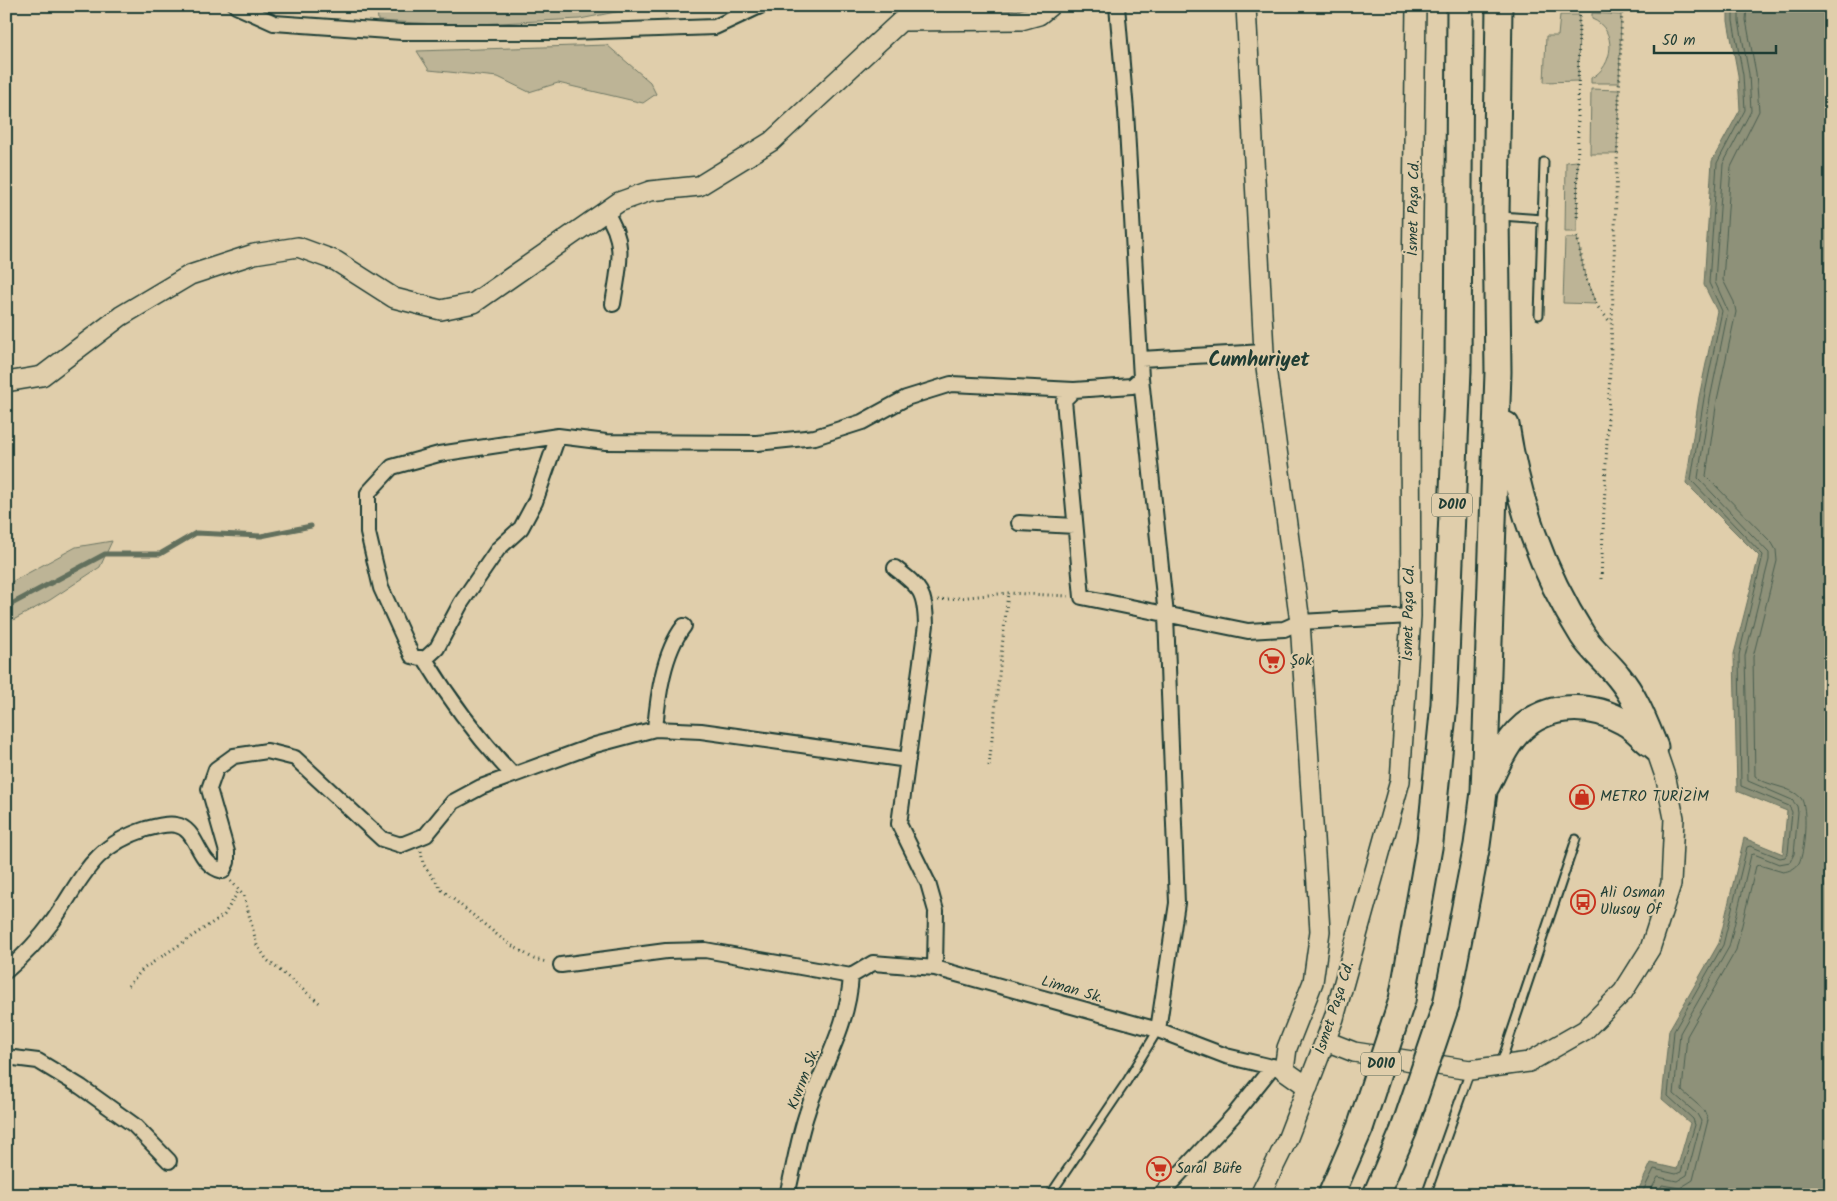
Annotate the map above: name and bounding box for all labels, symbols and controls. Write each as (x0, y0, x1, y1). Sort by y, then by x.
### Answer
scale bar (1654, 22, 1777, 54)
text: 50 m (1662, 29, 1696, 53)
street label: İsmet Paşa Cd. (1401, 160, 1427, 256)
district label: Cumhuriyet (1208, 345, 1310, 377)
road number: D010 (1432, 494, 1472, 516)
street label: İsmet Paşa Cd. (1396, 565, 1422, 661)
supermarket icon: Şok (1259, 648, 1285, 674)
place label: Şok (1290, 649, 1313, 673)
shop icon: METRO TURİZİM (1569, 784, 1595, 810)
place label: METRO TURİZİM (1600, 785, 1709, 809)
place label: Ali Osman Ulusoy Of (1600, 881, 1665, 922)
bus stop icon: Ali Osman Ulusoy Of (1570, 889, 1596, 915)
street label: İsmet Paşa Cd. (1309, 959, 1361, 1057)
street label: Liman Sk. (1038, 970, 1106, 1010)
street label: Kıvrım Sk. (781, 1045, 827, 1113)
road number: D010 (1361, 1052, 1401, 1076)
supermarket icon: Saral Büfe (1146, 1156, 1172, 1182)
place label: Saral Büfe (1176, 1157, 1242, 1181)

